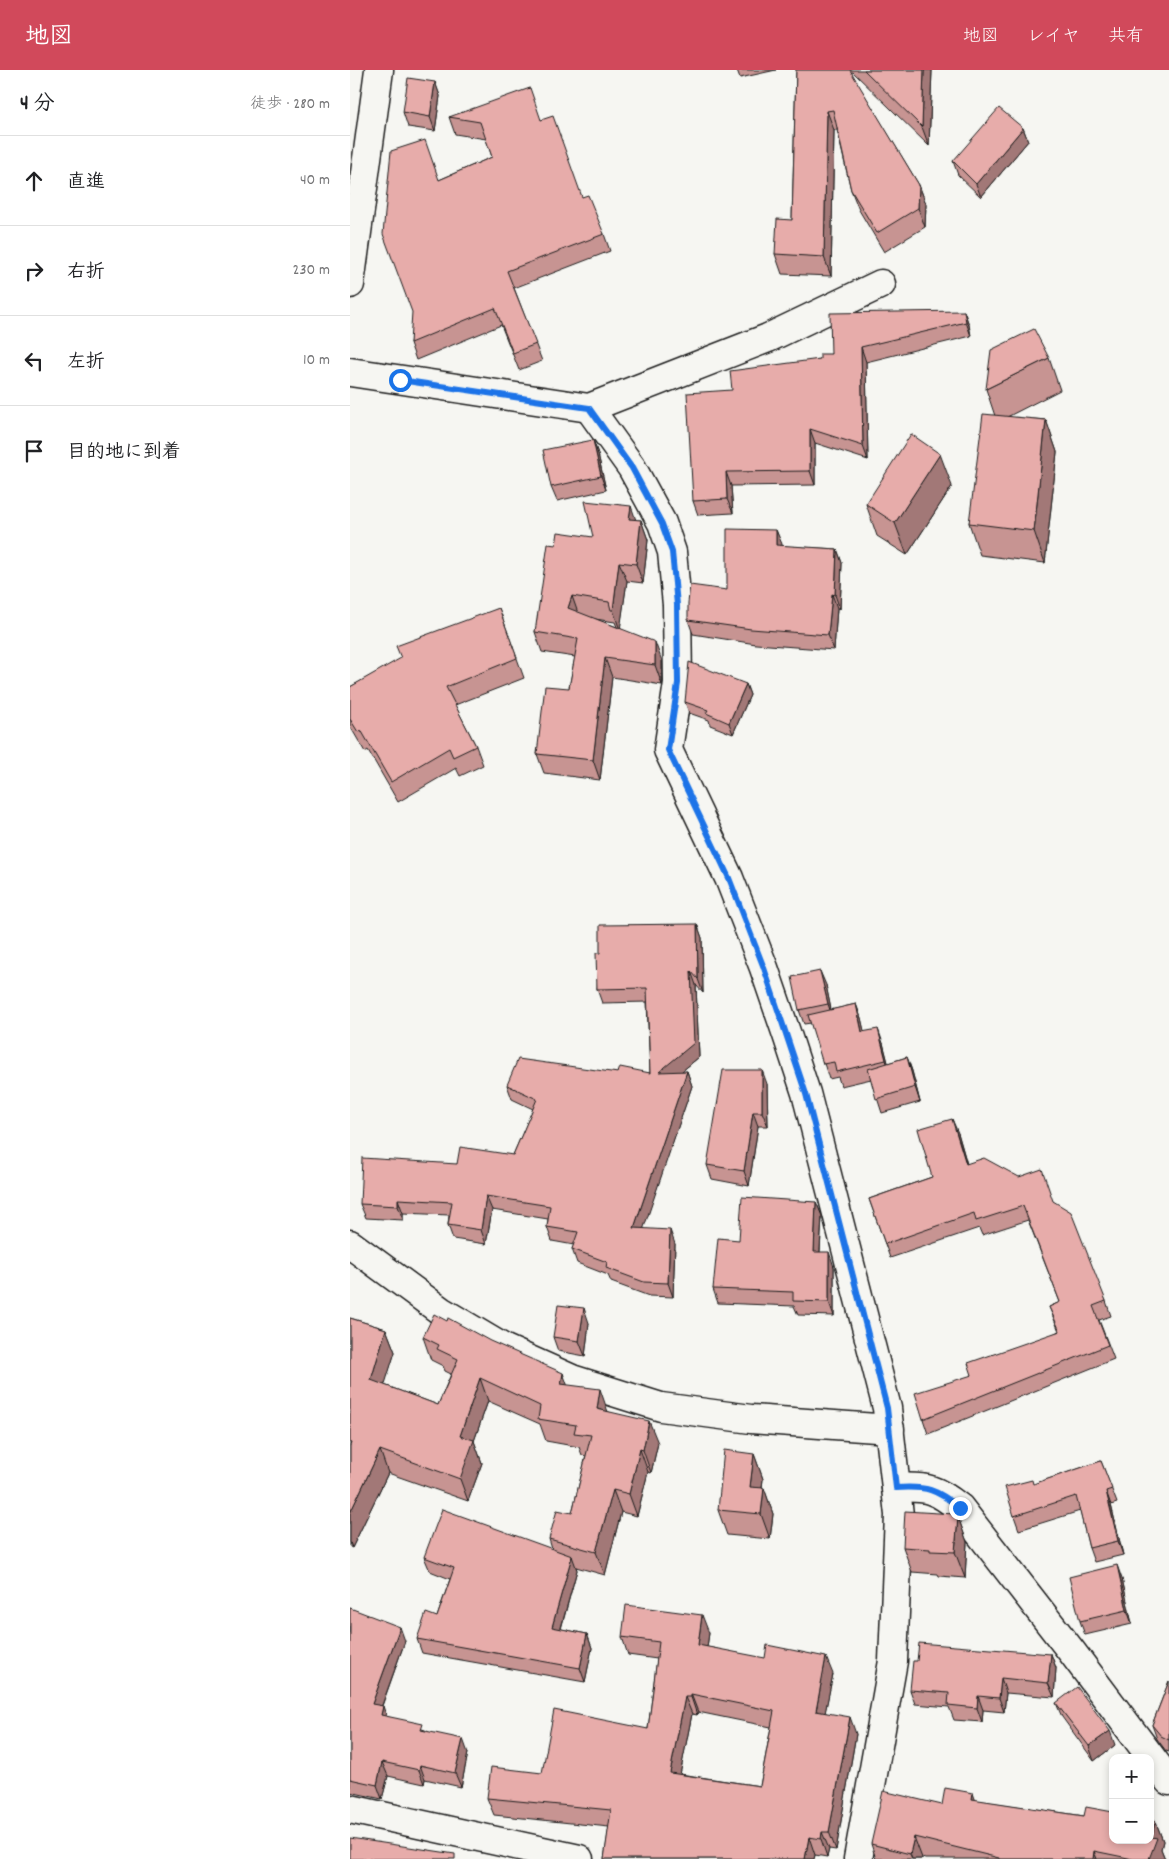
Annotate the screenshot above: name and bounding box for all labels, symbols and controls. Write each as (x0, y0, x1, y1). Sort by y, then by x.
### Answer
text: 地図 (25, 21, 73, 55)
text: 地図 (963, 25, 999, 50)
text: レイヤ (1027, 25, 1080, 50)
text: 共有 (1108, 25, 1144, 50)
text: 4 分 (20, 90, 55, 120)
text: 徒歩 · 280 m (250, 93, 330, 116)
icon: ahead (20, 167, 48, 195)
text: 40 m (300, 169, 330, 192)
text: 直進 (67, 170, 105, 197)
icon: right (20, 257, 48, 285)
text: 230 m (293, 259, 330, 282)
text: 右折 (67, 260, 105, 287)
icon: left (20, 347, 48, 375)
text: 10 m (303, 349, 330, 372)
text: 左折 (67, 350, 105, 377)
route start (389, 369, 412, 392)
icon: arrive (20, 437, 48, 465)
text: 目的地に到着 (67, 440, 181, 467)
route end (949, 1497, 972, 1520)
map controls (1109, 1754, 1154, 1844)
button: + (1109, 1754, 1154, 1799)
button: − (1109, 1799, 1154, 1844)

